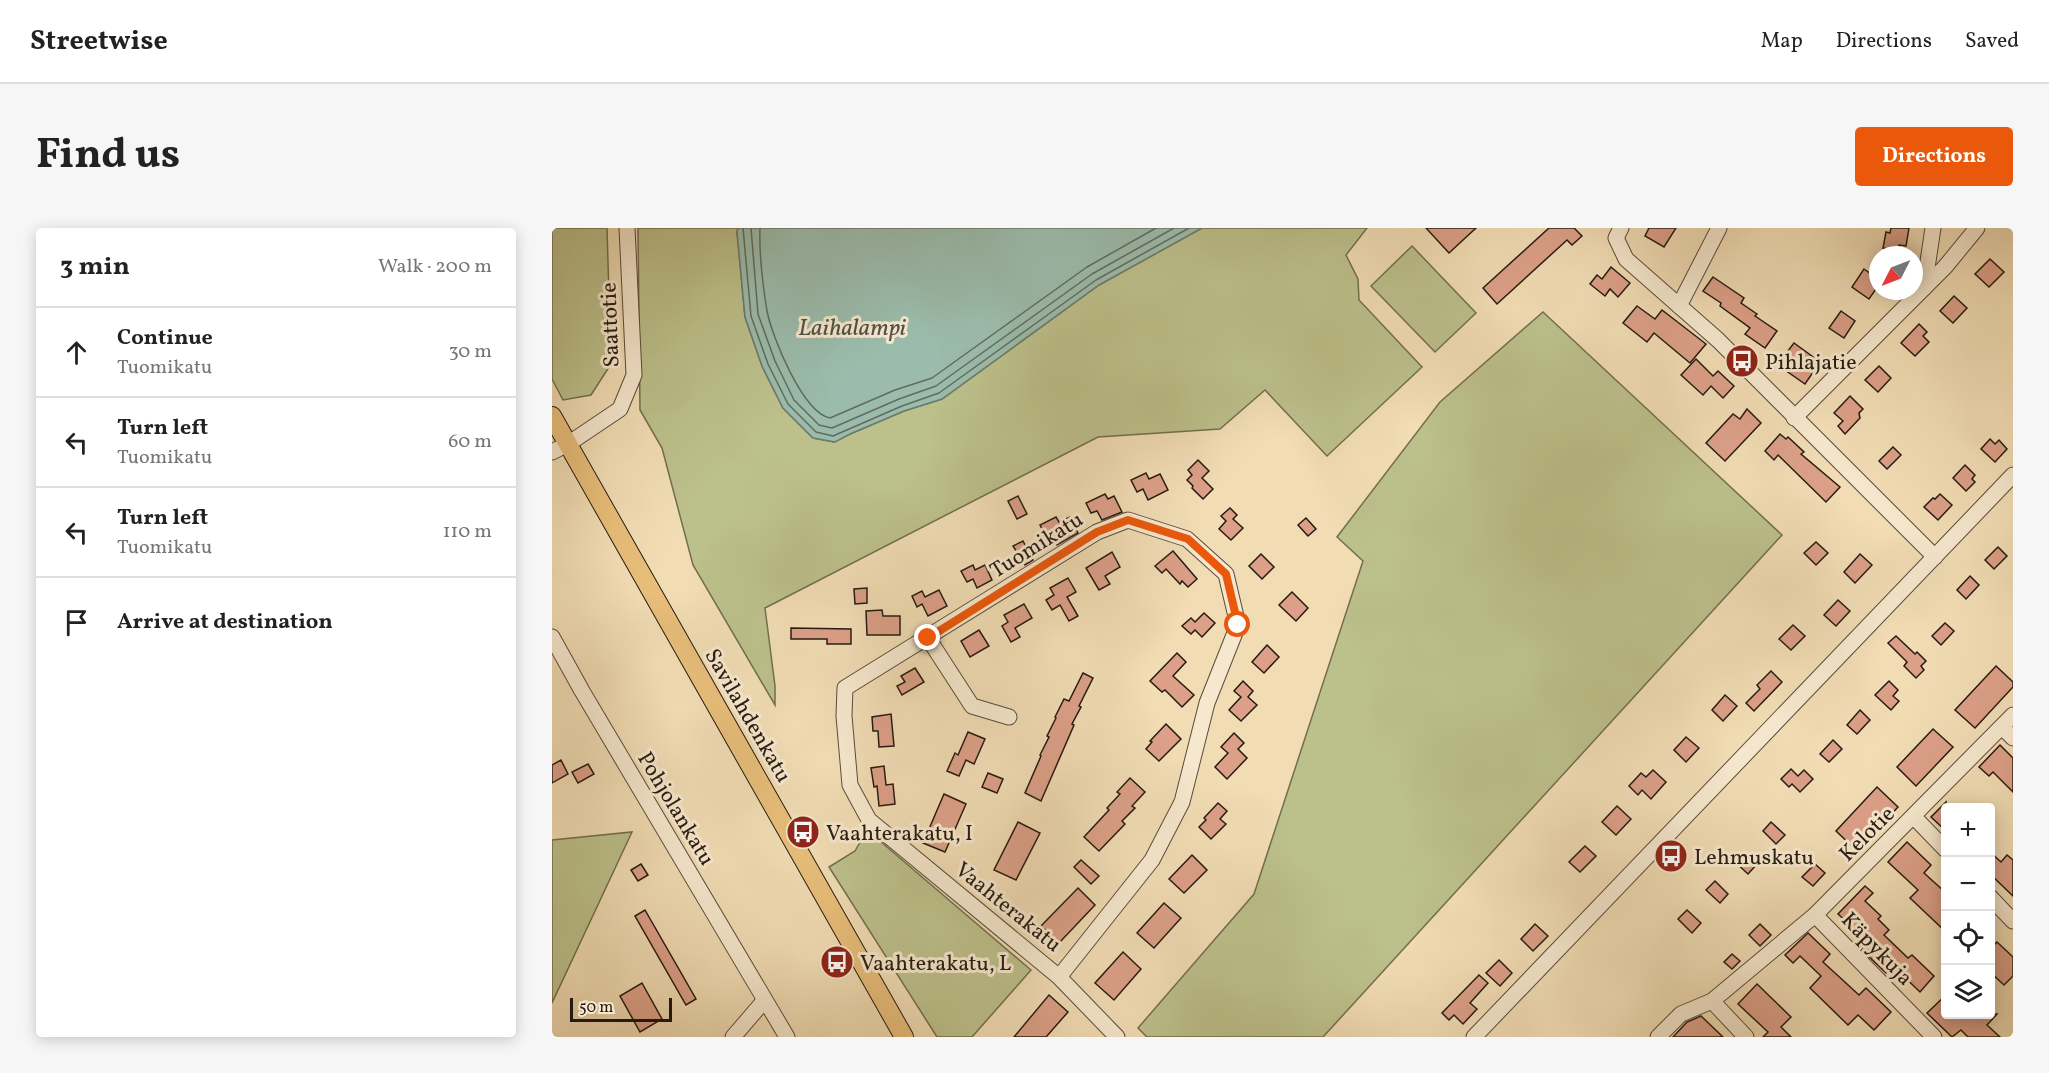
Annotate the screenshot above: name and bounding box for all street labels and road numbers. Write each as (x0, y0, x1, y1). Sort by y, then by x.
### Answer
street label: Saattotie (595, 282, 628, 368)
street label: Tuomikatu (985, 505, 1090, 587)
street label: Savilahdenkatu (696, 644, 798, 789)
street label: Pohjolankatu (629, 746, 721, 872)
street label: Kelotie (1833, 800, 1903, 870)
street label: Vaahterakatu (948, 855, 1067, 961)
street label: Käpykuja (1833, 906, 1919, 994)

